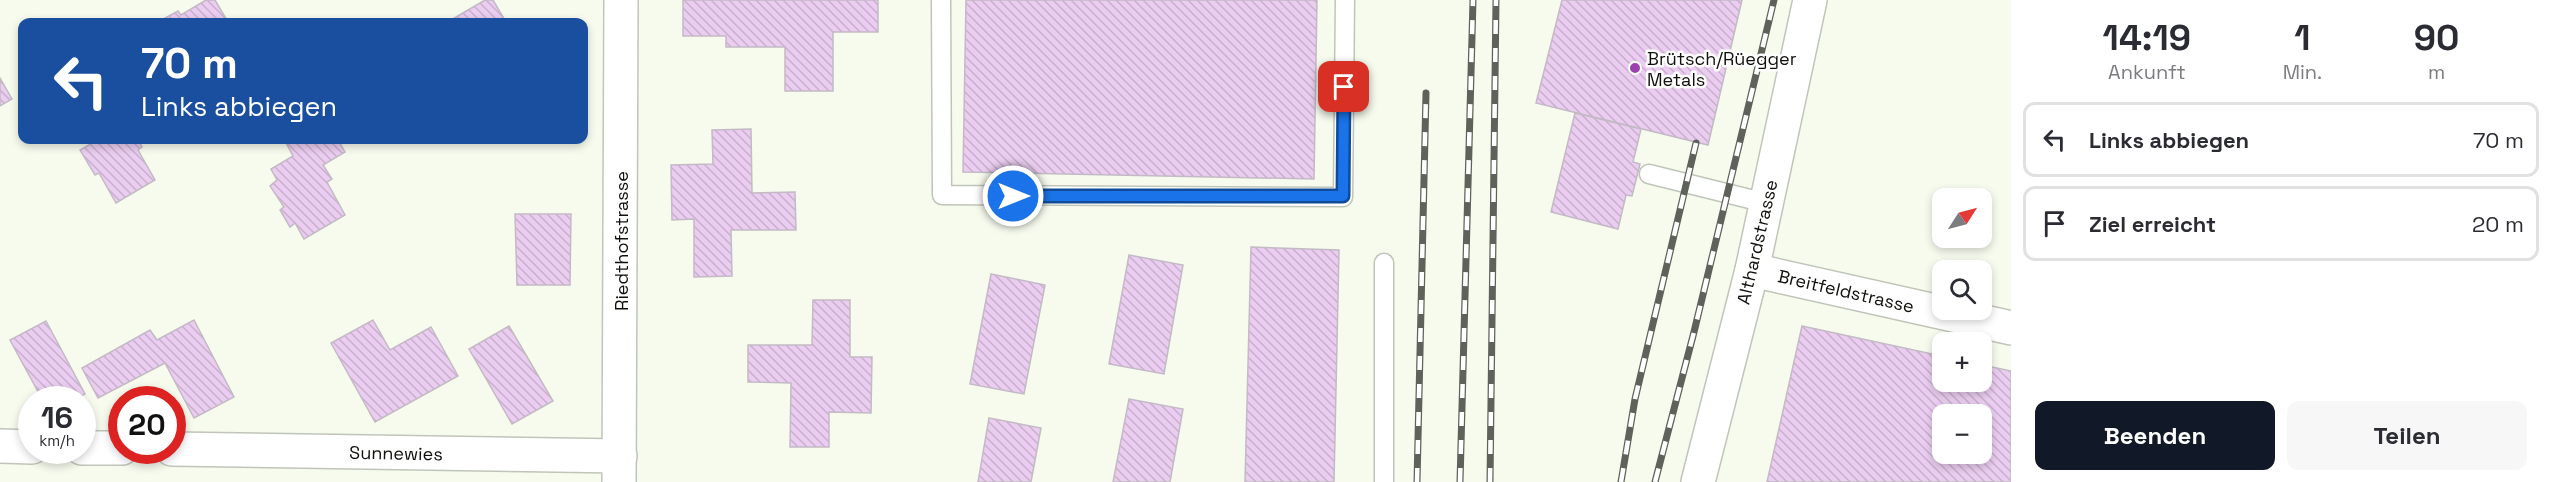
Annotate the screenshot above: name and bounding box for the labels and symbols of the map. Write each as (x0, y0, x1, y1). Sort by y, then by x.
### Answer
place label: Brütsch/Rüegger Metals (1647, 47, 1797, 91)
pin (1318, 61, 1369, 112)
marker: Brütsch/Rüegger Metals (1628, 61, 1642, 75)
position arrow (981, 164, 1045, 228)
street label: Riedthofstrasse (610, 171, 633, 311)
street label: Althardstrasse (1731, 177, 1783, 307)
north arrow (1932, 188, 1992, 248)
street label: Breitfeldstrasse (1776, 264, 1916, 318)
speed limit sign: 20 (108, 386, 186, 464)
street label: Sunnewies (349, 441, 443, 465)

